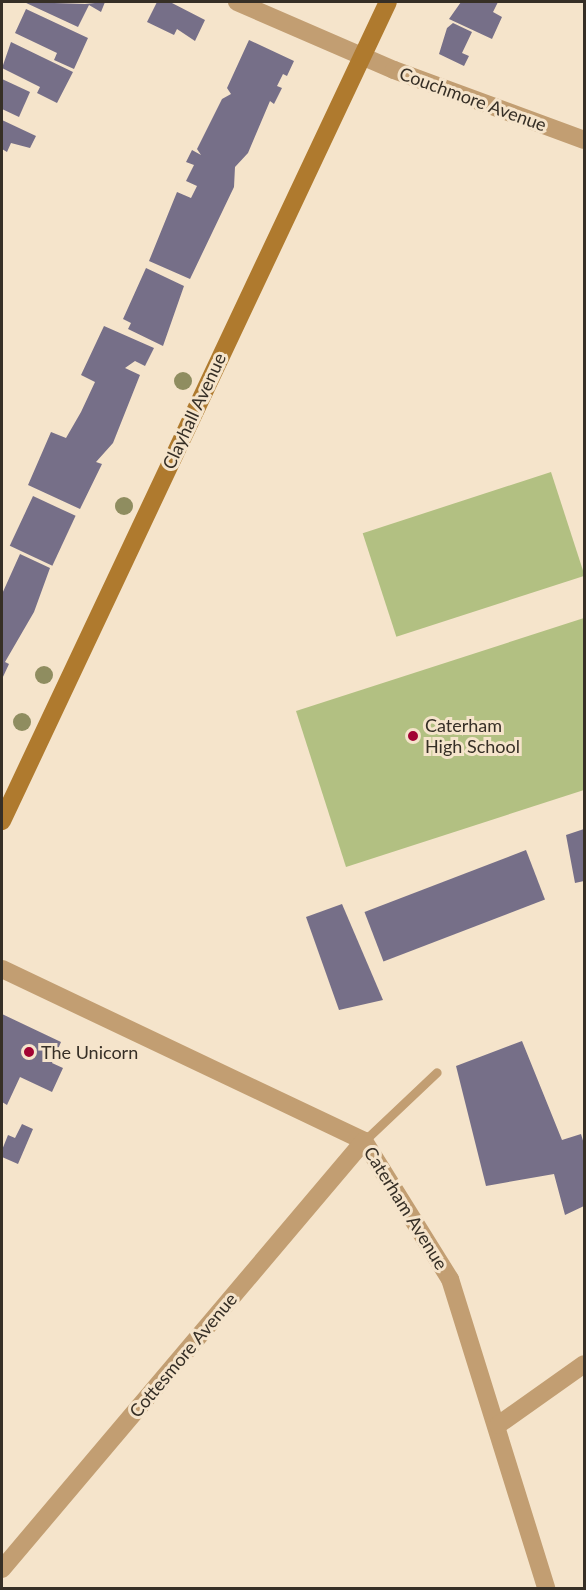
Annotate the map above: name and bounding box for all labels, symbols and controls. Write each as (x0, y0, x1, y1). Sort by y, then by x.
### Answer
street label: Couchmore Avenue (396, 62, 550, 136)
street label: Clayhall Avenue (158, 349, 230, 473)
place label: Caterham High School (425, 715, 520, 758)
marker: Caterham High School (406, 729, 420, 743)
place label: The Unicorn (41, 1041, 138, 1063)
marker: The Unicorn (22, 1045, 36, 1059)
street label: Caterham Avenue (359, 1142, 453, 1274)
street label: Cottesmore Avenue (124, 1288, 242, 1422)

